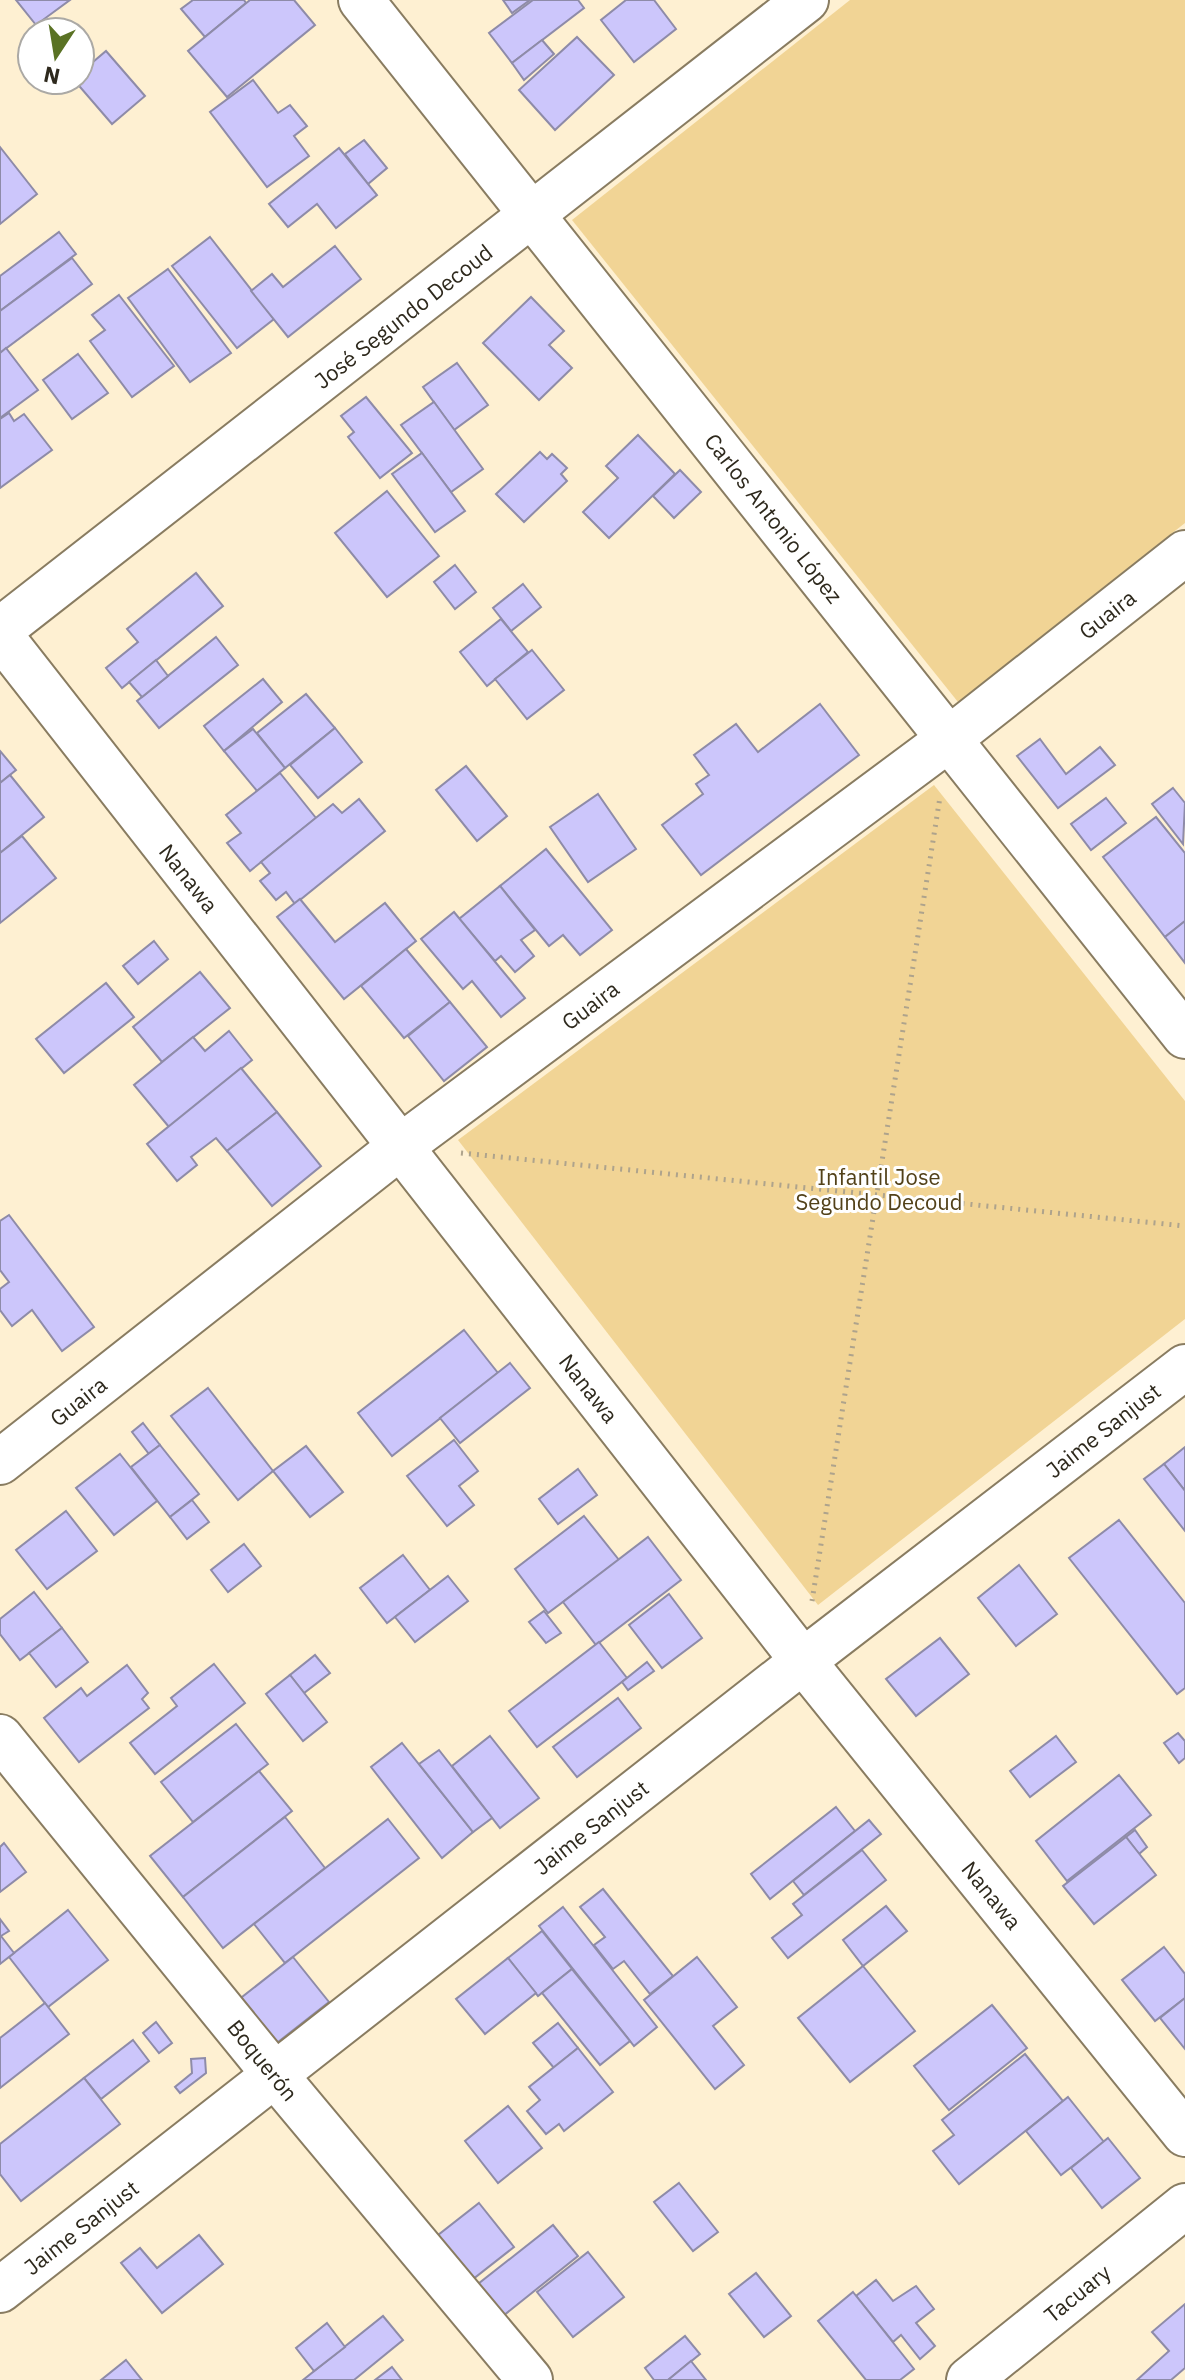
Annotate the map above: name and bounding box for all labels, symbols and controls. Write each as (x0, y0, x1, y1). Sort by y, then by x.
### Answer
north arrow (16, 16, 96, 96)
text: N (41, 60, 63, 92)
street label: José Segundo Decoud (308, 237, 498, 395)
street label: Carlos Antonio López (699, 427, 849, 609)
street label: Guaira (1073, 582, 1142, 645)
street label: Nanawa (153, 838, 225, 919)
street label: Guaira (555, 974, 625, 1036)
park label: Infantil Jose Segundo Decoud (795, 1162, 963, 1216)
street label: Nanawa (553, 1348, 625, 1429)
street label: Guaira (44, 1369, 113, 1432)
street label: Jaime Sanjust (1040, 1376, 1166, 1484)
street label: Jaime Sanjust (528, 1773, 654, 1881)
street label: Nanawa (956, 1855, 1029, 1935)
street label: Boquerón (221, 2013, 305, 2107)
street label: Jaime Sanjust (18, 2173, 144, 2281)
street label: Tacuary (1038, 2257, 1116, 2329)

